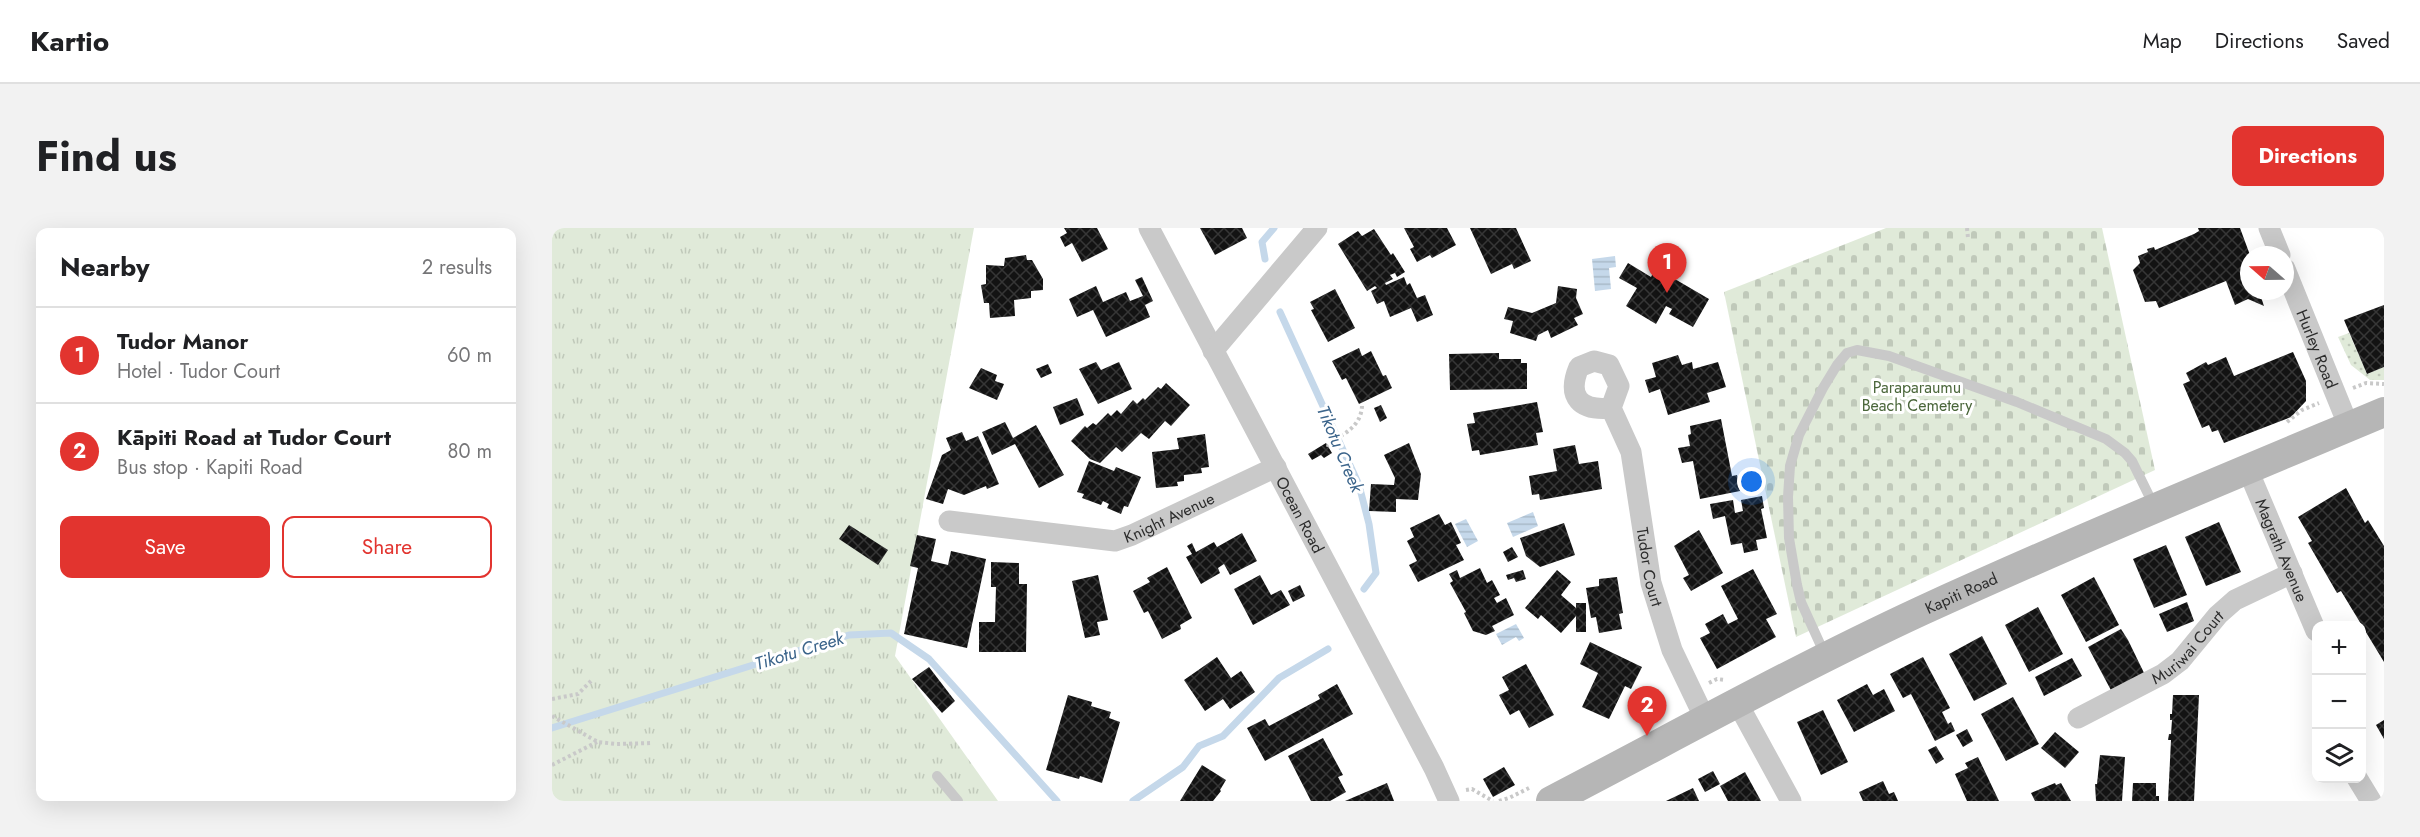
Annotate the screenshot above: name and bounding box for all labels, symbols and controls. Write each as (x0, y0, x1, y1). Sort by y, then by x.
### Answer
text: Kartio (30, 21, 109, 62)
text: Map (2143, 26, 2182, 56)
text: Directions (2215, 26, 2304, 56)
text: Saved (2337, 26, 2390, 56)
text: Find us (36, 126, 177, 187)
button: Directions (2232, 126, 2384, 186)
pin: 1 (1648, 244, 1686, 293)
north arrow (2240, 246, 2294, 300)
text: Nearby (60, 248, 149, 286)
text: 2 results (422, 253, 492, 282)
street label: Hurley Road (2290, 306, 2343, 392)
text: Tudor Manor (117, 325, 249, 357)
text: 1 (74, 341, 85, 370)
text: 60 m (447, 341, 492, 370)
text: Hotel · Tudor Court (117, 357, 280, 386)
park label: Paraparaumu Beach Cemetery (1862, 376, 1973, 417)
water label: Tikotu Creek (1310, 402, 1370, 498)
text: Kāpiti Road at Tudor Court (117, 421, 391, 453)
text: 2 (73, 437, 86, 466)
text: 80 m (447, 437, 492, 466)
text: Bus stop · Kapiti Road (117, 453, 303, 482)
your location (1737, 467, 1766, 496)
street label: Ocean Road (1270, 472, 1330, 557)
street label: Knight Avenue (1121, 487, 1218, 549)
street label: Magrath Avenue (2249, 495, 2313, 605)
button: Save (60, 516, 270, 578)
button: Share (282, 516, 492, 578)
street label: Tudor Court (1631, 526, 1669, 609)
street label: Kapiti Road (1921, 567, 2001, 620)
street label: Muriwai Court (2147, 604, 2229, 690)
map controls (2312, 621, 2366, 783)
button: + (2312, 621, 2366, 675)
water label: Tikotu Creek (751, 625, 848, 677)
button: − (2312, 675, 2366, 729)
pin: 2 (1628, 686, 1666, 736)
button: layers (2312, 729, 2366, 783)

